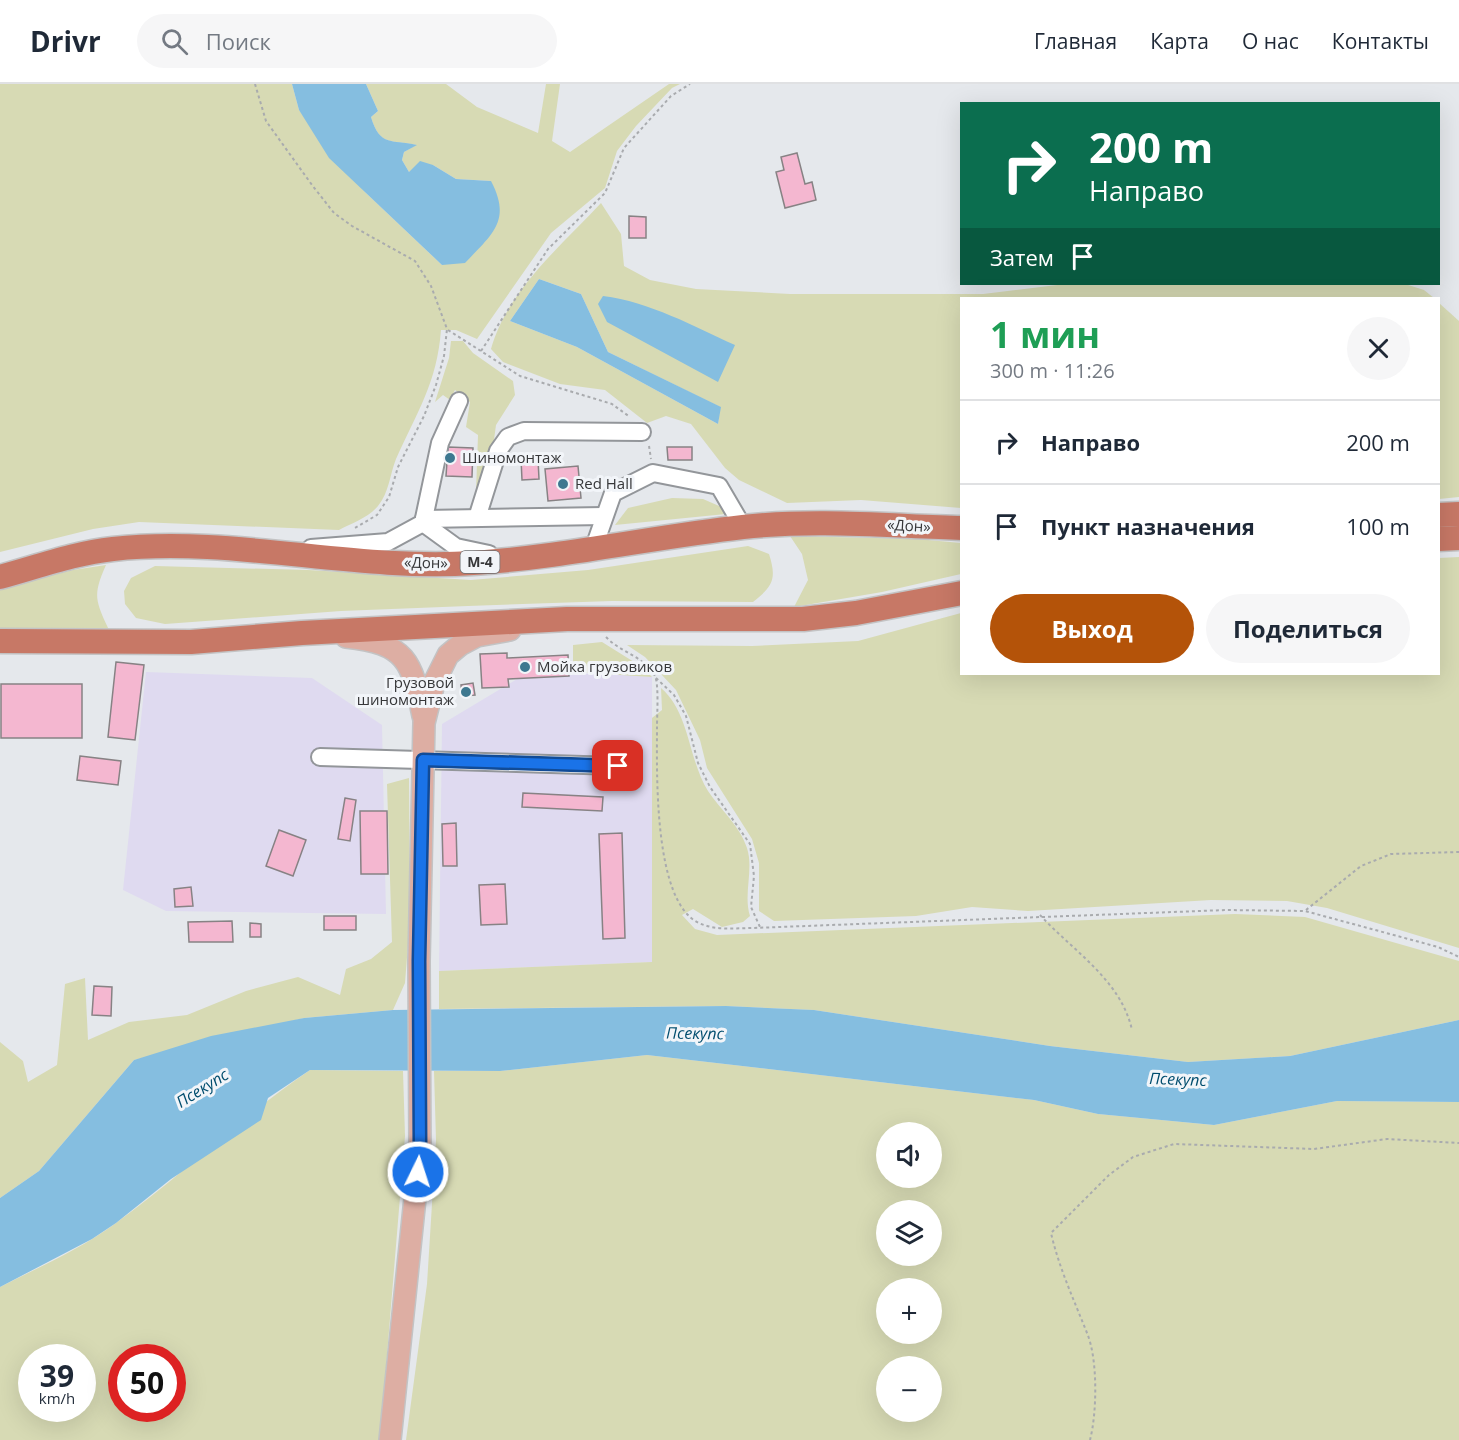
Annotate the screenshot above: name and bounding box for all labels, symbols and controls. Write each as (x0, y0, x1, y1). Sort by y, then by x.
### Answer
search box (137, 14, 557, 68)
text: Drivr (30, 22, 101, 60)
icon: search (158, 25, 191, 58)
text: Поиск (206, 26, 271, 56)
text: Главная (1034, 27, 1117, 55)
text: Карта (1150, 27, 1209, 55)
text: О нас (1242, 27, 1299, 55)
text: Контакты (1332, 27, 1429, 55)
text: 200 m (1089, 118, 1213, 175)
icon: right (990, 126, 1068, 204)
text: Направо (1089, 172, 1204, 209)
icon: arrive (1066, 240, 1099, 273)
text: Затем (990, 242, 1054, 272)
text: 1 мин (990, 310, 1100, 359)
button: close (1347, 317, 1410, 380)
text: 300 m · 11:26 (990, 357, 1115, 384)
icon: right (990, 426, 1023, 459)
text: Направо (1041, 427, 1140, 457)
text: 200 m (1346, 427, 1410, 457)
place label: Шиномонтаж (462, 447, 561, 467)
marker: Шиномонтаж (443, 451, 457, 465)
place label: Red Hall (575, 473, 633, 493)
marker: Red Hall (556, 477, 570, 491)
icon: arrive (990, 510, 1023, 543)
text: Пункт назначения (1041, 511, 1255, 541)
text: 100 m (1346, 511, 1410, 541)
street label: «Дон» (887, 514, 931, 536)
road number: М-4 (460, 551, 500, 573)
street label: «Дон» (404, 552, 448, 572)
button: Выход (990, 594, 1194, 663)
button: Поделиться (1206, 594, 1410, 663)
place label: Мойка грузовиков (537, 656, 672, 676)
marker: Мойка грузовиков (518, 660, 532, 674)
place label: Грузовой шиномонтаж (357, 672, 454, 709)
marker: Грузовой шиномонтаж (459, 685, 473, 699)
pin (592, 740, 643, 791)
icon: arrive (601, 749, 634, 782)
water label: Псекупс (666, 1021, 725, 1045)
water label: Псекупс (172, 1063, 233, 1113)
water label: Псекупс (1149, 1067, 1208, 1091)
map controls (876, 1122, 942, 1422)
button: sound (876, 1122, 942, 1188)
position arrow (386, 1140, 450, 1204)
button: layers (876, 1200, 942, 1266)
button: + (876, 1278, 942, 1344)
speed limit sign: 50 (108, 1344, 186, 1422)
text: 39 (40, 1355, 74, 1396)
button: − (876, 1356, 942, 1422)
text: km/h (39, 1388, 75, 1408)

